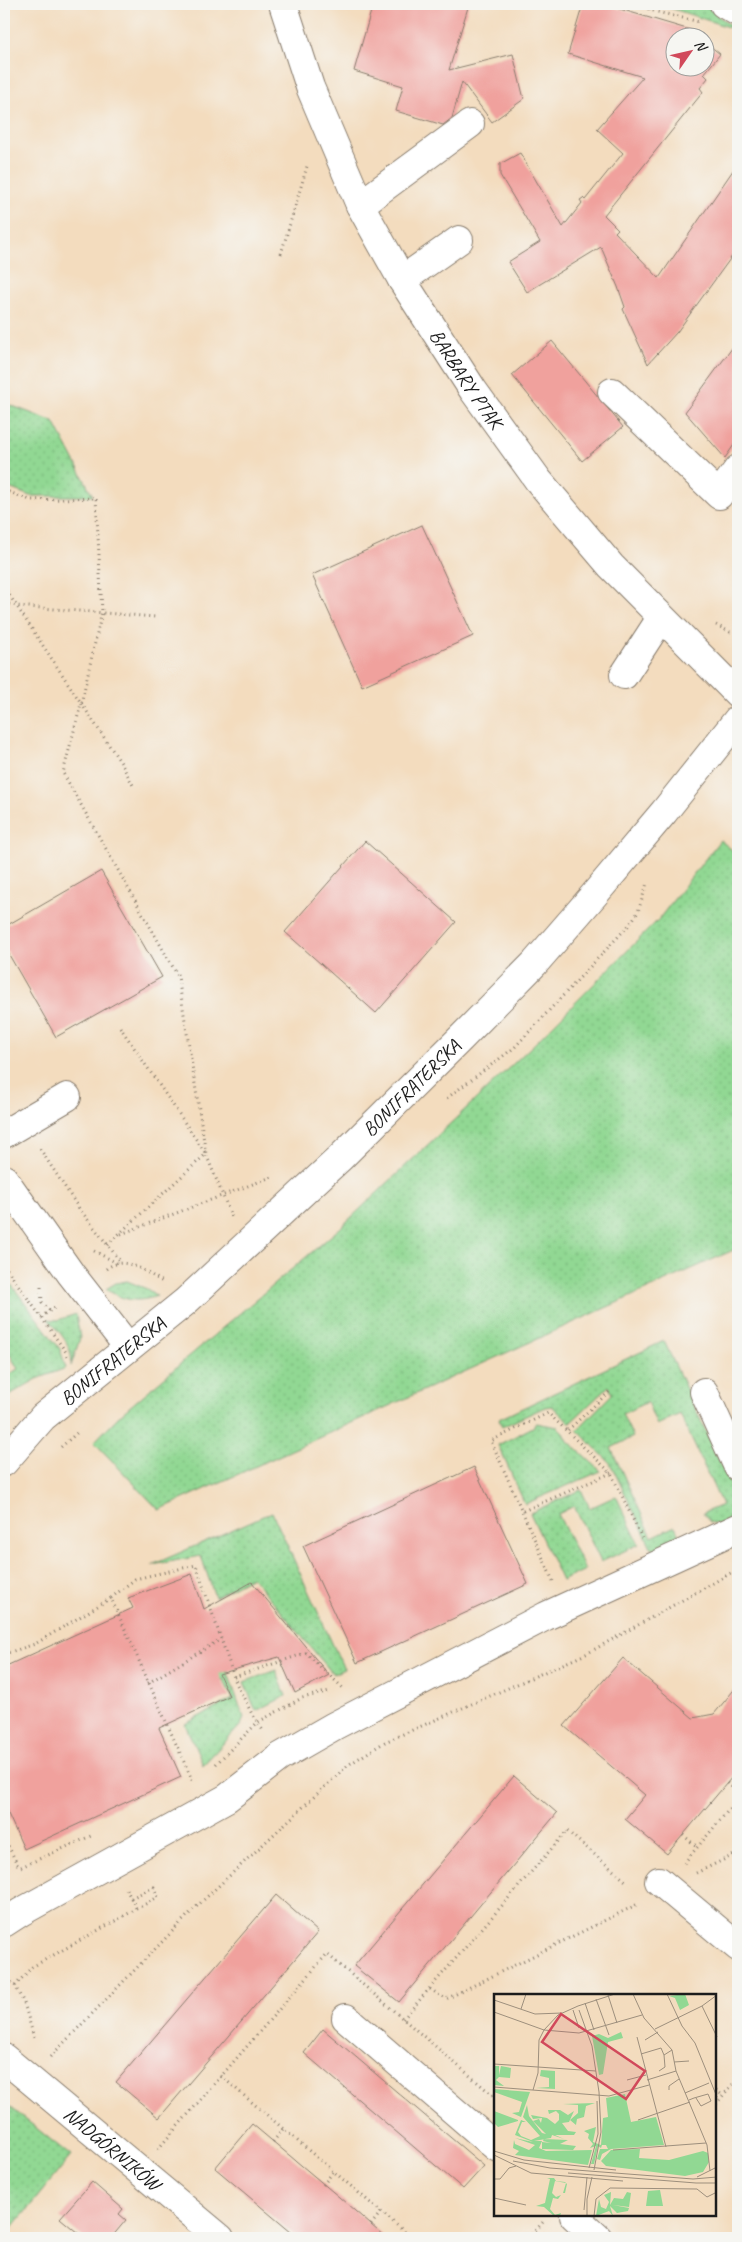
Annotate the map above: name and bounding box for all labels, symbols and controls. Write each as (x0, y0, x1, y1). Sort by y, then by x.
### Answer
north arrow (664, 28, 714, 78)
text: N (691, 37, 711, 55)
street label: BARBARY PTAK (424, 324, 510, 435)
street label: BONIFRATERSKA (357, 1033, 466, 1141)
street label: BONIFRATERSKA (55, 1310, 171, 1411)
inset map (494, 1994, 717, 2217)
street label: NADGÓRNIKÓW (59, 2101, 168, 2198)

